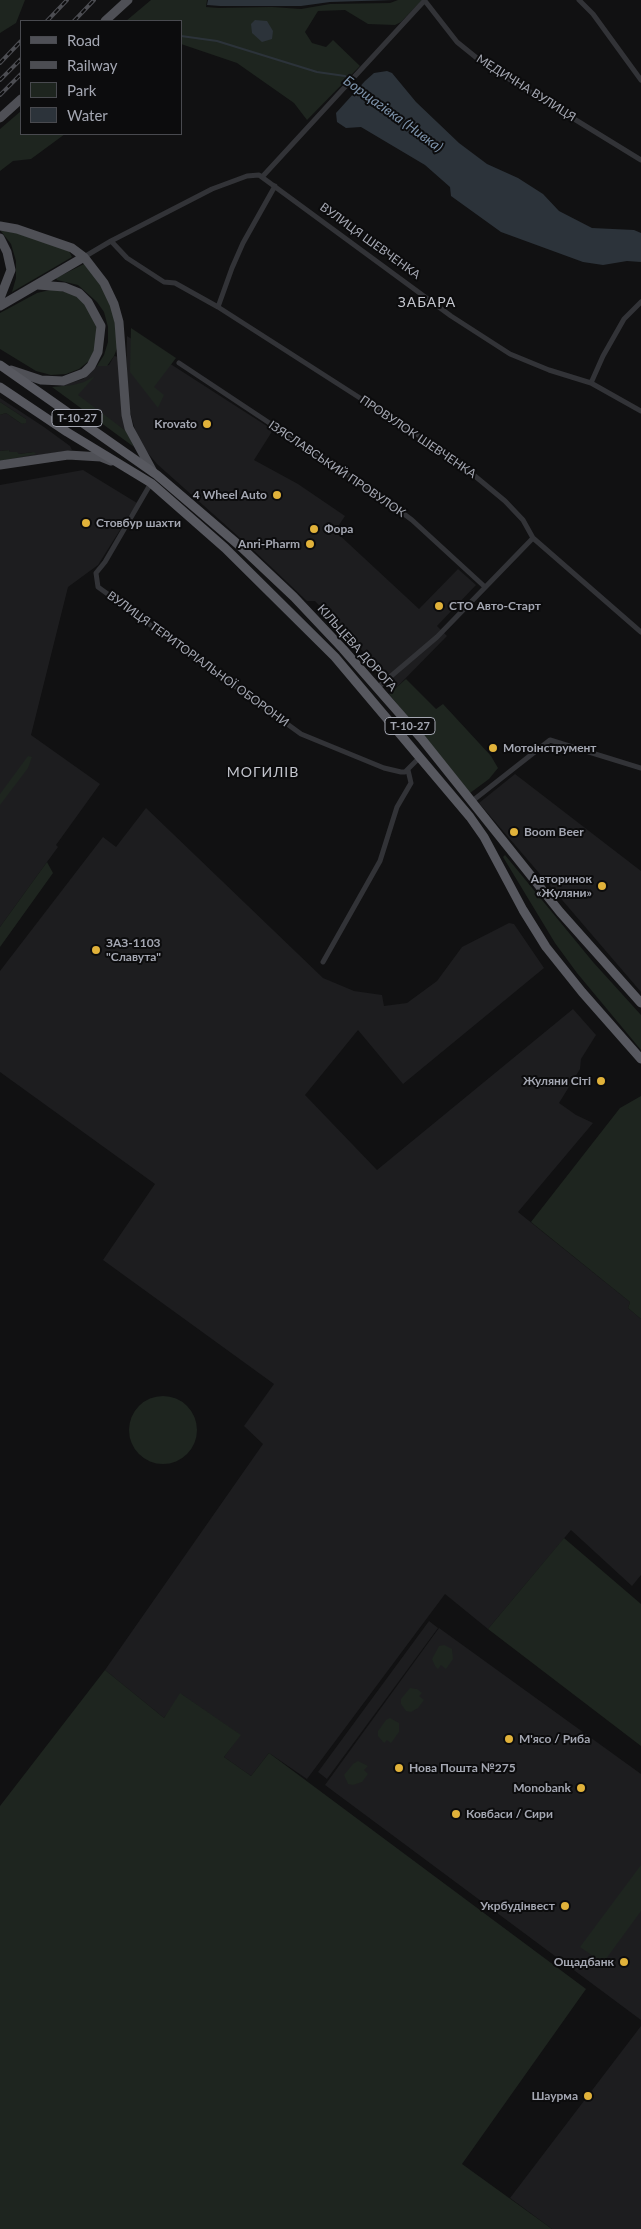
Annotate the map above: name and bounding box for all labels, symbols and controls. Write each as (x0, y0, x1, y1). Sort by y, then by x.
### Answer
legend (20, 20, 182, 135)
text: Road (67, 31, 100, 49)
street label: МЕДИЧНА ВУЛИЦЯ (474, 52, 578, 124)
text: Railway (67, 56, 118, 74)
water label: Борщагівка (Нивка) (340, 72, 446, 156)
text: Park (67, 81, 96, 99)
text: Water (67, 106, 108, 124)
street label: ВУЛИЦЯ ШЕВЧЕНКА (317, 200, 423, 282)
district label: ЗАБАРА (397, 294, 457, 310)
street label: ПРОВУЛОК ШЕВЧЕНКА (357, 393, 479, 481)
road number: Т-10-27 (52, 409, 102, 426)
place label: Krovato (154, 417, 197, 431)
marker: Krovato (201, 418, 213, 430)
street label: ІЗЯСЛАВСЬКИЙ ПРОВУЛОК (266, 418, 408, 520)
place label: 4 Wheel Auto (193, 488, 267, 502)
marker: 4 Wheel Auto (271, 489, 283, 501)
place label: Стовбур шахти (96, 516, 181, 530)
marker: Стовбур шахти (80, 517, 92, 529)
place label: Фора (324, 522, 353, 536)
marker: Фора (308, 523, 320, 535)
place label: Anri-Pharm (238, 537, 300, 551)
marker: Anri-Pharm (304, 538, 316, 550)
street label: ВУЛИЦЯ ТЕРИТОРІАЛЬНОЇ ОБОРОНИ (104, 588, 292, 730)
place label: СТО Авто-Старт (449, 599, 541, 613)
marker: СТО Авто-Старт (433, 600, 445, 612)
street label: КІЛЬЦЕВА ДОРОГА (314, 602, 400, 694)
road number: Т-10-27 (385, 718, 435, 734)
place label: Мотоінструмент (503, 741, 597, 755)
marker: Мотоінструмент (487, 742, 499, 754)
district label: МОГИЛІВ (226, 764, 300, 780)
place label: Boom Beer (524, 825, 584, 839)
marker: Boom Beer (508, 826, 520, 838)
place label: Авторинок «Жуляни» (531, 872, 592, 900)
marker: Авторинок «Жуляни» (596, 880, 608, 892)
place label: ЗАЗ-1103 "Славута" (106, 936, 161, 964)
marker: ЗАЗ-1103 "Славута" (90, 944, 102, 956)
place label: Жуляни Сіті (523, 1074, 591, 1088)
marker: Жуляни Сіті (595, 1075, 607, 1087)
place label: М'ясо / Риба (519, 1732, 590, 1746)
marker: М'ясо / Риба (503, 1733, 515, 1745)
place label: Нова Пошта №275 (409, 1761, 516, 1775)
marker: Нова Пошта №275 (393, 1762, 405, 1774)
place label: Monobank (513, 1781, 571, 1795)
marker: Monobank (575, 1782, 587, 1794)
place label: Ковбаси / Сири (466, 1807, 553, 1821)
marker: Ковбаси / Сири (450, 1808, 462, 1820)
place label: Укрбудінвест (480, 1899, 555, 1913)
marker: Укрбудінвест (559, 1900, 571, 1912)
place label: Ощадбанк (554, 1955, 614, 1969)
marker: Ощадбанк (618, 1956, 630, 1968)
place label: Шаурма (531, 2089, 578, 2103)
marker: Шаурма (582, 2090, 594, 2102)

